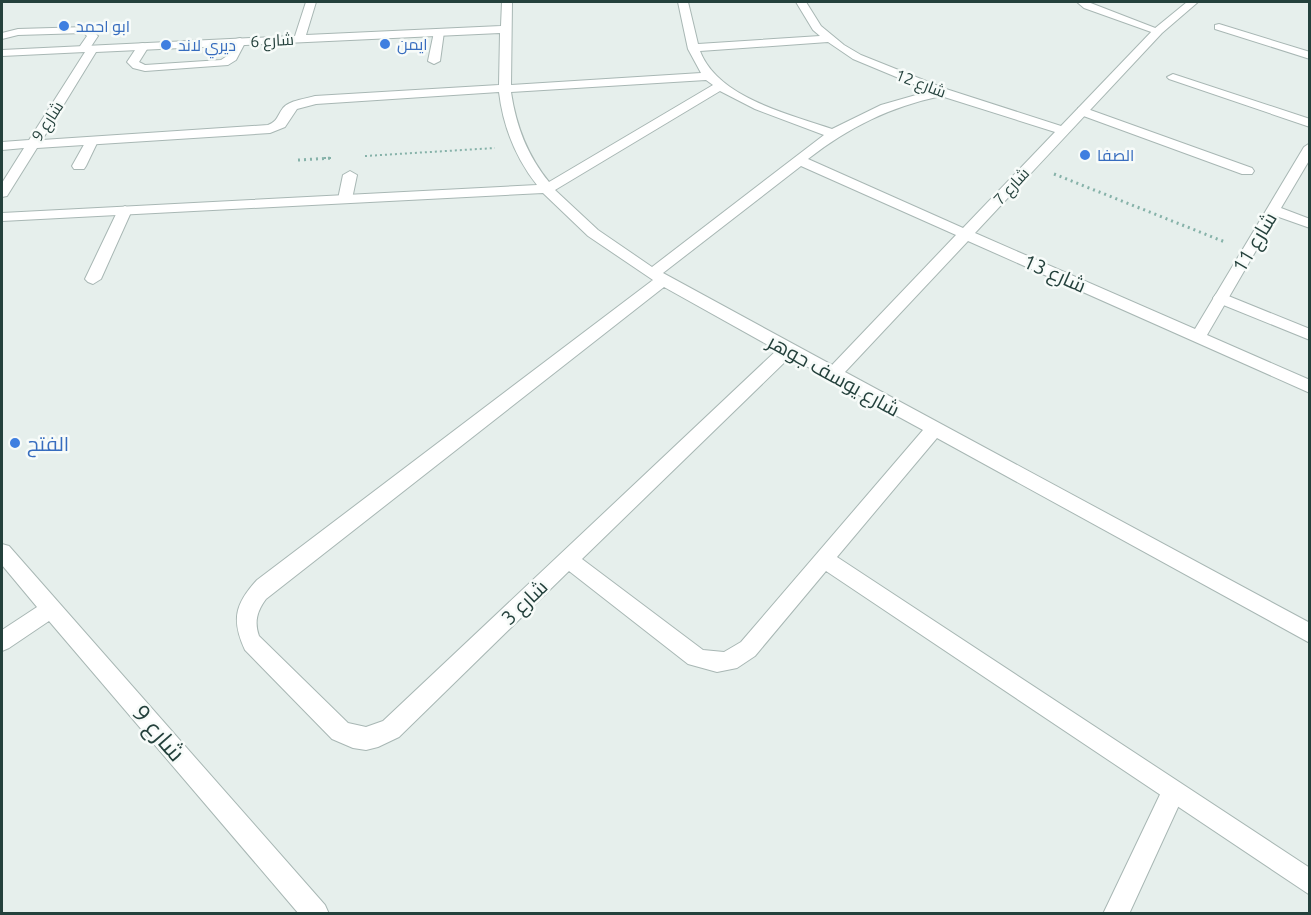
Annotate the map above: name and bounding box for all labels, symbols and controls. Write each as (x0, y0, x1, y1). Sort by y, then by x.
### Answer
place label: ابو احمد (76, 17, 130, 36)
marker: ابو احمد (57, 19, 71, 33)
street label: شارع 6 (250, 30, 294, 53)
place label: ايمن (397, 35, 428, 55)
place label: ديري لاند (178, 36, 236, 59)
marker: ايمن (378, 37, 392, 51)
marker: ديري لاند (159, 38, 173, 52)
street label: شارع 12 (892, 65, 949, 104)
street label: شارع 9 (28, 98, 69, 146)
place label: الصفا (1097, 146, 1134, 164)
marker: الصفا (1078, 148, 1092, 162)
street label: شارع 7 (990, 164, 1035, 210)
street label: شارع 11 (1227, 208, 1283, 278)
street label: شارع 13 (1019, 249, 1090, 300)
street label: شارع يوسف جوهر (762, 329, 904, 423)
place label: الفتح (27, 432, 69, 458)
marker: الفتح (8, 436, 22, 450)
street label: شارع 3 (496, 575, 554, 631)
street label: شارع 9 (125, 699, 191, 769)

